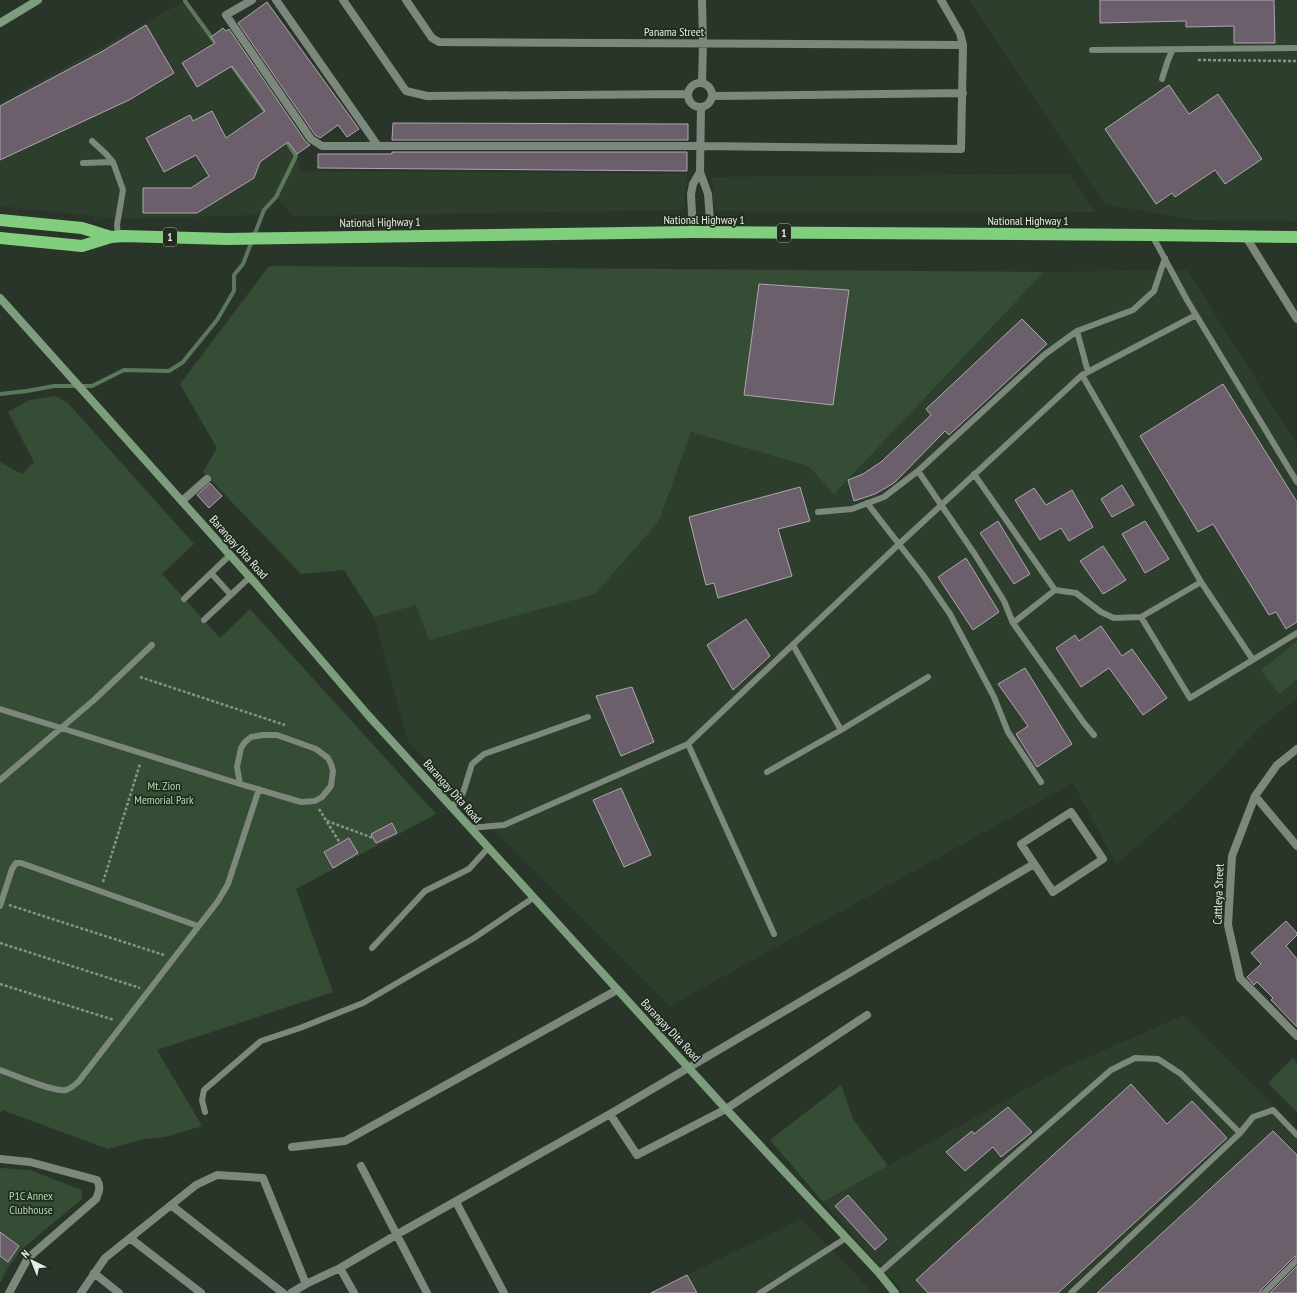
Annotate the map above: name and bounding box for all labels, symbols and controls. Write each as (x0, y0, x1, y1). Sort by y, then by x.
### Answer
street label: Panama Street (644, 24, 705, 39)
street label: National Highway 1 (663, 212, 745, 227)
street label: National Highway 1 (987, 213, 1069, 228)
street label: National Highway 1 (339, 214, 421, 230)
road number: 1 (777, 224, 791, 242)
road number: 1 (163, 228, 177, 246)
street label: Barangay Dita Road (206, 512, 272, 582)
street label: Barangay Dita Road (420, 756, 486, 826)
park label: Mt. Zion Memorial Park (134, 778, 194, 807)
street label: Cattleya Street (1209, 863, 1227, 925)
street label: Barangay Dita Road (638, 995, 704, 1065)
park label: P1C Annex Clubhouse (9, 1188, 53, 1217)
north arrow (12, 1241, 52, 1281)
text: N (18, 1247, 32, 1261)

